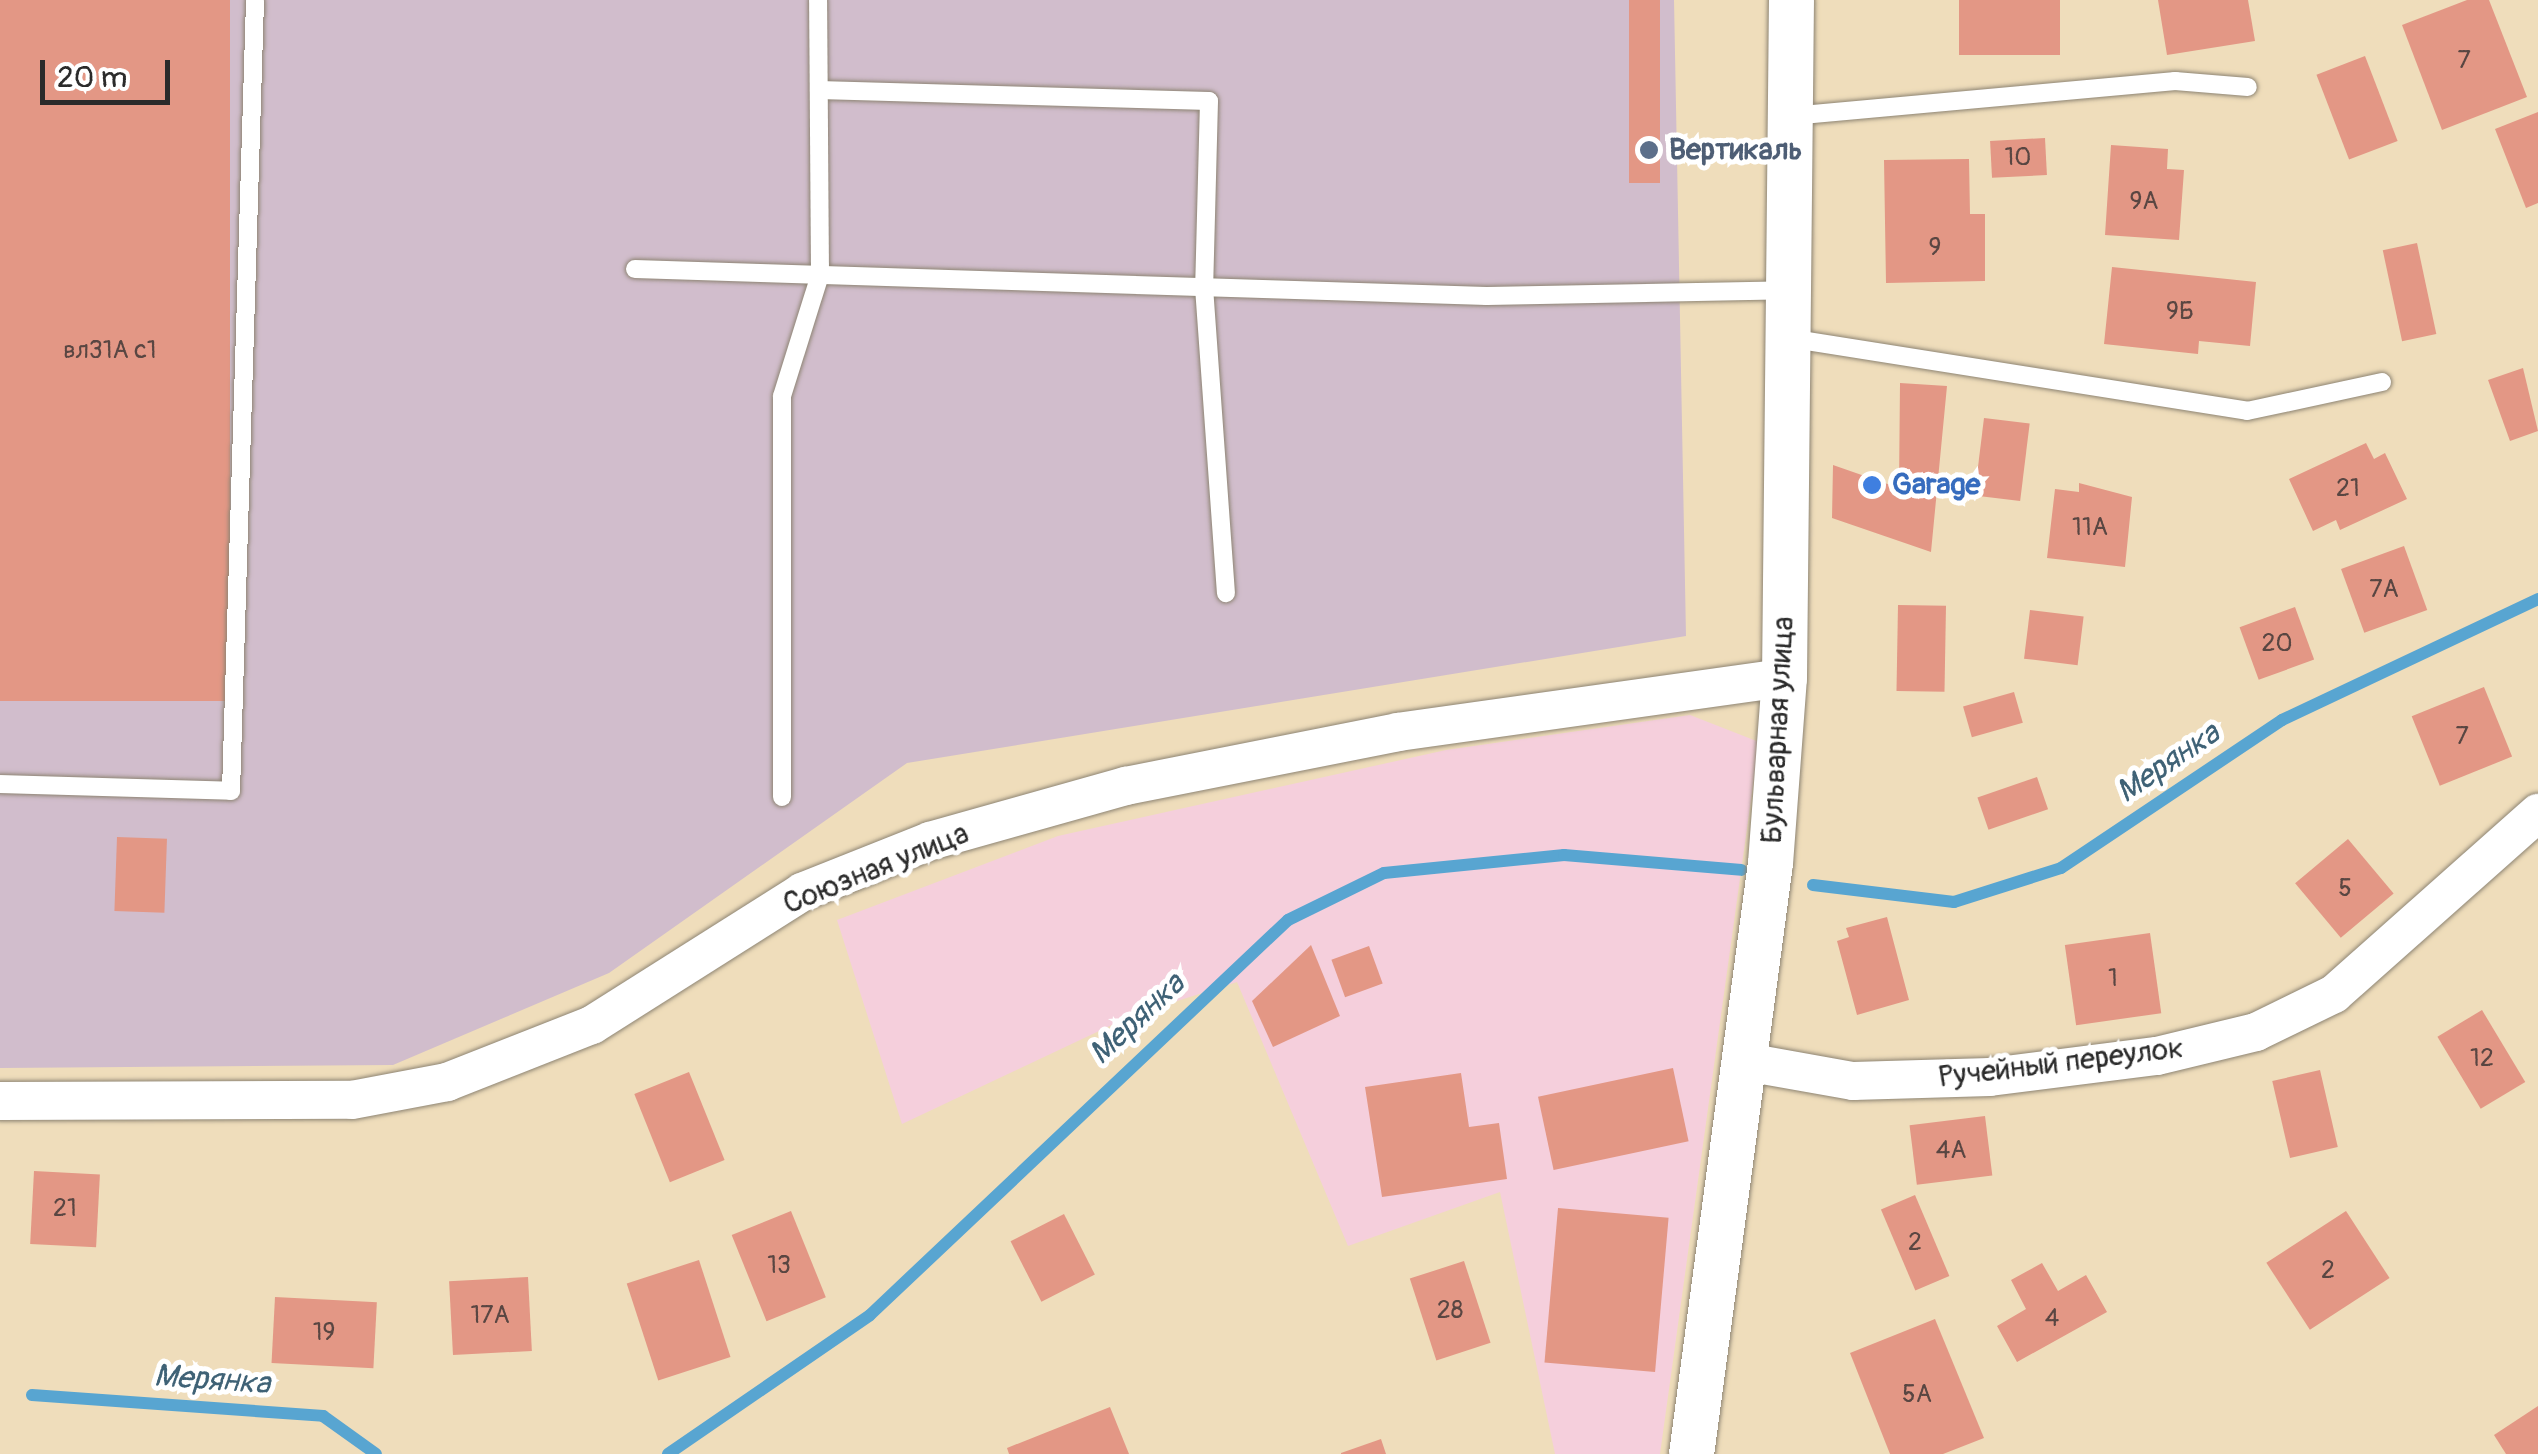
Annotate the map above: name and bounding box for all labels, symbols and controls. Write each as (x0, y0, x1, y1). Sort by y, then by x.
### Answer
scale bar (45, 40, 175, 102)
house number: 7 (2457, 46, 2471, 76)
text: 20 m (57, 59, 127, 96)
place label: Вертикаль (1669, 132, 1802, 168)
marker: Вертикаль (1638, 139, 1660, 161)
house number: 10 (2005, 143, 2031, 173)
house number: 9А (2129, 187, 2159, 217)
house number: 9 (1929, 233, 1941, 263)
house number: 9Б (2166, 297, 2194, 327)
house number: вл31А с1 (63, 336, 157, 366)
place label: Garage (1892, 467, 1980, 503)
marker: Garage (1861, 474, 1883, 496)
house number: 21 (2336, 474, 2360, 504)
house number: 11А (2072, 513, 2108, 543)
house number: 7А (2369, 575, 2399, 605)
street label: Бульварная улица (1754, 615, 1802, 845)
house number: 20 (2261, 629, 2293, 659)
water label: Мерянка (2109, 715, 2227, 811)
house number: 7 (2455, 722, 2469, 752)
street label: Союзная улица (778, 815, 974, 923)
house number: 5 (2338, 874, 2352, 904)
house number: 1 (2108, 964, 2118, 994)
water label: Мерянка (1081, 965, 1193, 1073)
street label: Ручейный переулок (1937, 1030, 2185, 1096)
house number: 12 (2470, 1044, 2494, 1074)
house number: 4А (1936, 1136, 1966, 1166)
house number: 21 (53, 1194, 77, 1224)
house number: 2 (1908, 1228, 1922, 1258)
house number: 13 (767, 1251, 791, 1281)
house number: 2 (2321, 1256, 2335, 1286)
house number: 28 (1437, 1296, 1463, 1326)
house number: 17А (470, 1301, 510, 1331)
house number: 4 (2045, 1304, 2059, 1334)
house number: 19 (313, 1318, 335, 1348)
water label: Мерянка (153, 1357, 271, 1403)
house number: 5А (1902, 1380, 1932, 1410)

